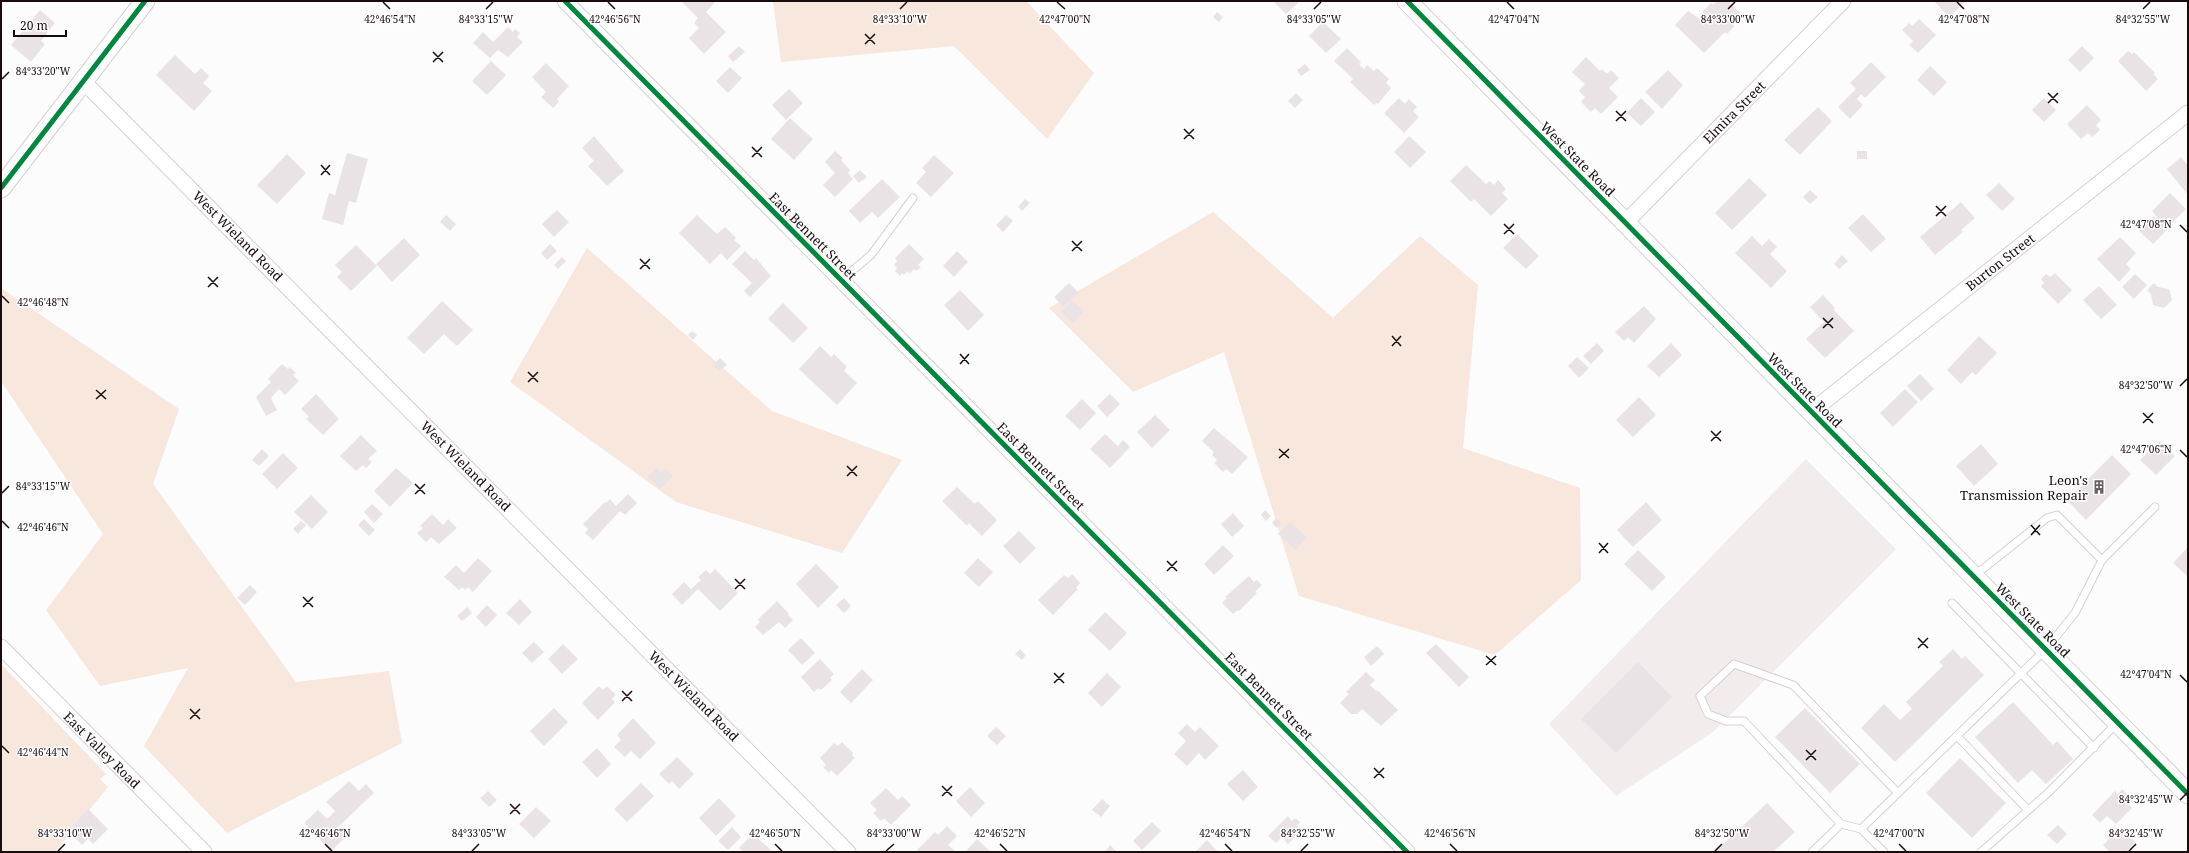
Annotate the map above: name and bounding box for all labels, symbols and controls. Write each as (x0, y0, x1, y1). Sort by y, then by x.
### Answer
scale bar (14, 12, 66, 38)
text: 42°46'54"N (364, 12, 416, 26)
text: 84°33'15"W (459, 12, 514, 26)
text: 42°46'56"N (589, 12, 641, 26)
text: 84°33'10"W (873, 12, 928, 26)
text: 42°47'00"N (1039, 12, 1091, 26)
text: 84°33'05"W (1287, 12, 1342, 26)
text: 42°47'04"N (1488, 12, 1540, 26)
text: 84°33'00"W (1701, 12, 1756, 26)
text: 42°47'08"N (1938, 12, 1990, 26)
text: 84°32'55"W (2116, 12, 2171, 26)
text: 20 m (20, 17, 48, 34)
text: 84°33'20"W (16, 64, 71, 78)
street label: Elmira Street (1699, 77, 1769, 147)
street label: West State Road (1537, 118, 1619, 200)
street label: West Wieland Road (189, 187, 287, 285)
street label: East Bennett Street (765, 188, 861, 284)
text: 42°47'08"N (2120, 217, 2172, 231)
street label: Burton Street (1962, 229, 2039, 295)
text: 42°46'48"N (17, 295, 69, 309)
street label: West State Road (1764, 349, 1846, 431)
text: 84°32'50"W (2119, 378, 2174, 392)
street label: West Wieland Road (417, 417, 515, 515)
street label: East Bennett Street (993, 418, 1089, 514)
text: 42°47'06"N (2120, 442, 2172, 456)
place label: Leon's Transmission Repair (1960, 471, 2088, 504)
text: 84°33'15"W (16, 479, 71, 493)
building icon: Leon's Transmission Repair (2091, 479, 2107, 495)
text: 42°46'46"N (17, 520, 69, 534)
street label: West State Road (1992, 579, 2074, 661)
street label: West Wieland Road (645, 647, 743, 745)
street label: East Bennett Street (1221, 648, 1317, 744)
text: 42°47'04"N (2120, 667, 2172, 681)
street label: East Valley Road (60, 708, 144, 792)
text: 42°46'44"N (17, 745, 69, 759)
text: 84°32'45"W (2119, 792, 2174, 806)
text: 84°33'10"W (38, 826, 93, 840)
text: 42°46'46"N (299, 826, 351, 840)
text: 84°33'05"W (452, 826, 507, 840)
text: 42°46'50"N (749, 826, 801, 840)
text: 84°33'00"W (867, 826, 922, 840)
text: 42°46'52"N (974, 826, 1026, 840)
text: 42°46'54"N (1199, 826, 1251, 840)
text: 84°32'55"W (1281, 826, 1336, 840)
text: 42°46'56"N (1424, 826, 1476, 840)
text: 84°32'50"W (1695, 826, 1750, 840)
text: 42°47'00"N (1873, 826, 1925, 840)
text: 84°32'45"W (2109, 826, 2164, 840)

